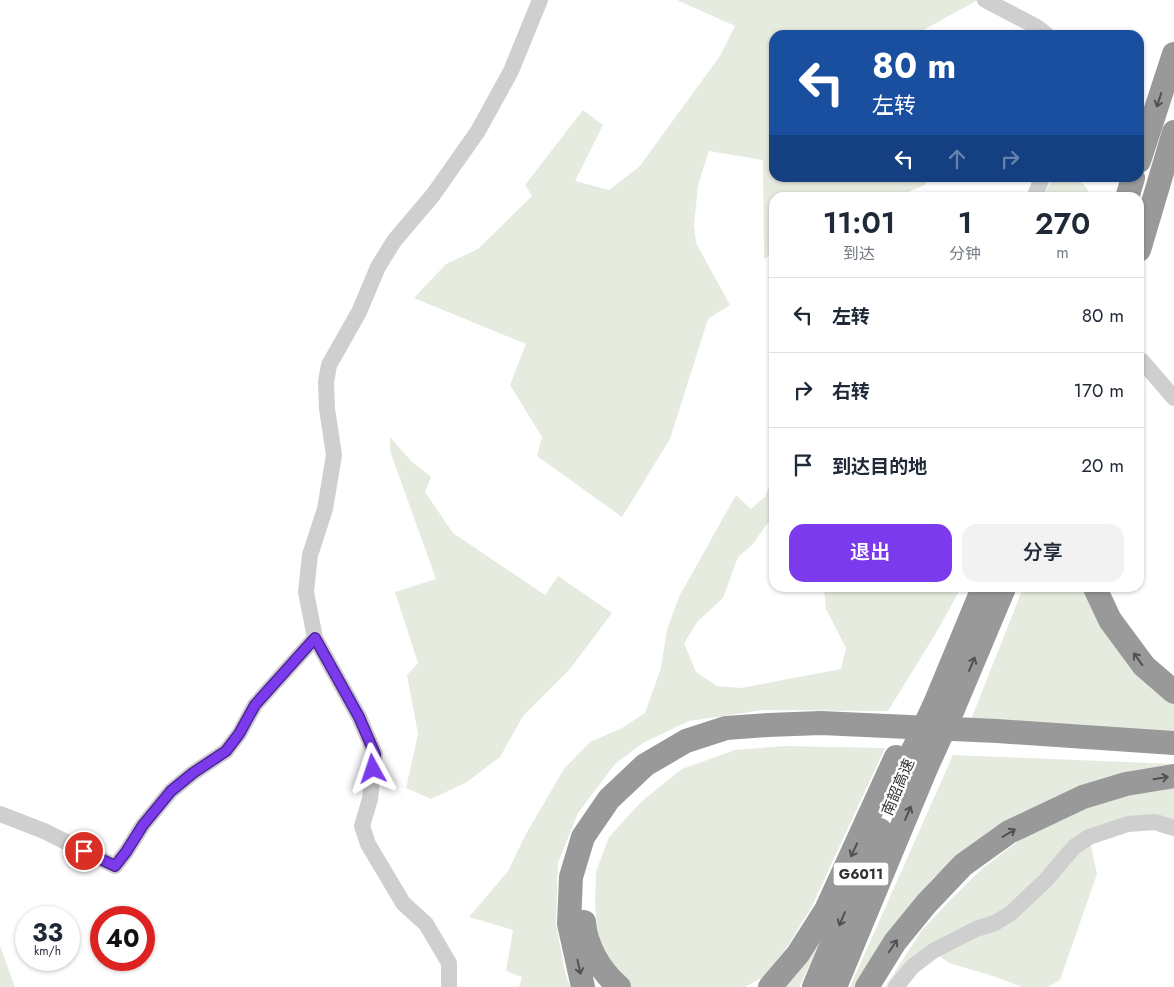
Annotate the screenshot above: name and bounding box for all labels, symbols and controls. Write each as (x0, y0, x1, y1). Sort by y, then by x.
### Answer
text: 80 m (872, 41, 956, 91)
icon: left (789, 50, 854, 115)
text: 左转 (872, 89, 916, 121)
one-way arrow (1154, 92, 1163, 108)
icon: left (890, 145, 918, 173)
icon: ahead (943, 145, 971, 173)
icon: right (996, 145, 1024, 173)
text: 11:01 (823, 201, 896, 244)
text: 1 (958, 201, 973, 244)
text: 270 (1035, 202, 1090, 245)
text: m (1056, 241, 1069, 264)
text: 到达 (843, 242, 875, 265)
text: 分钟 (949, 242, 981, 265)
icon: left (789, 301, 817, 329)
text: 80 m (1082, 302, 1124, 329)
text: 左转 (832, 303, 870, 330)
icon: right (789, 376, 817, 404)
text: 170 m (1074, 377, 1124, 404)
text: 右转 (832, 378, 870, 405)
icon: arrive (789, 451, 817, 479)
text: 20 m (1081, 452, 1124, 479)
text: 到达目的地 (832, 453, 927, 480)
button: 退出 (789, 524, 952, 582)
button: 分享 (962, 524, 1124, 582)
one-way arrow (1133, 653, 1144, 666)
one-way arrow (967, 657, 977, 672)
position arrow (346, 742, 398, 794)
street label: 南韶高速 (876, 755, 920, 819)
one-way arrow (1152, 773, 1168, 783)
one-way arrow (903, 806, 913, 821)
one-way arrow (1001, 828, 1015, 838)
pin (63, 830, 105, 872)
icon: arrive (70, 837, 98, 865)
one-way arrow (848, 842, 858, 857)
road number: G6011 (834, 862, 888, 886)
speed limit sign: 40 (90, 906, 155, 971)
one-way arrow (837, 911, 847, 926)
text: 33 (32, 914, 63, 950)
one-way arrow (888, 939, 898, 953)
text: km/h (34, 942, 61, 960)
one-way arrow (574, 958, 584, 974)

